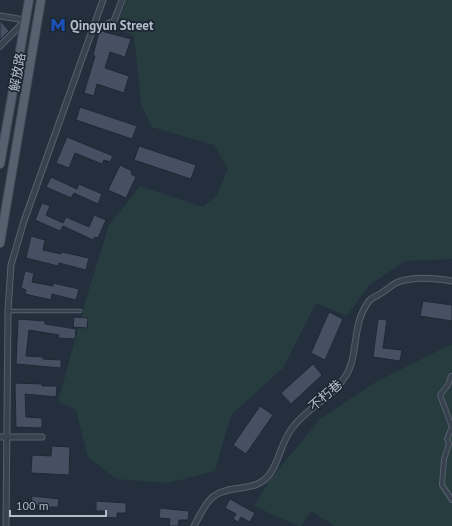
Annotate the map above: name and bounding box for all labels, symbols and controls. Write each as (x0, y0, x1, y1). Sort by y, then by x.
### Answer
metro station icon: Qingyun Street (49, 16, 67, 34)
place label: Qingyun Street (70, 17, 154, 34)
street label: 解放路 (6, 51, 29, 93)
street label: 不朽巷 (305, 376, 346, 415)
scale bar (10, 492, 106, 518)
text: 100 m (16, 498, 49, 513)

